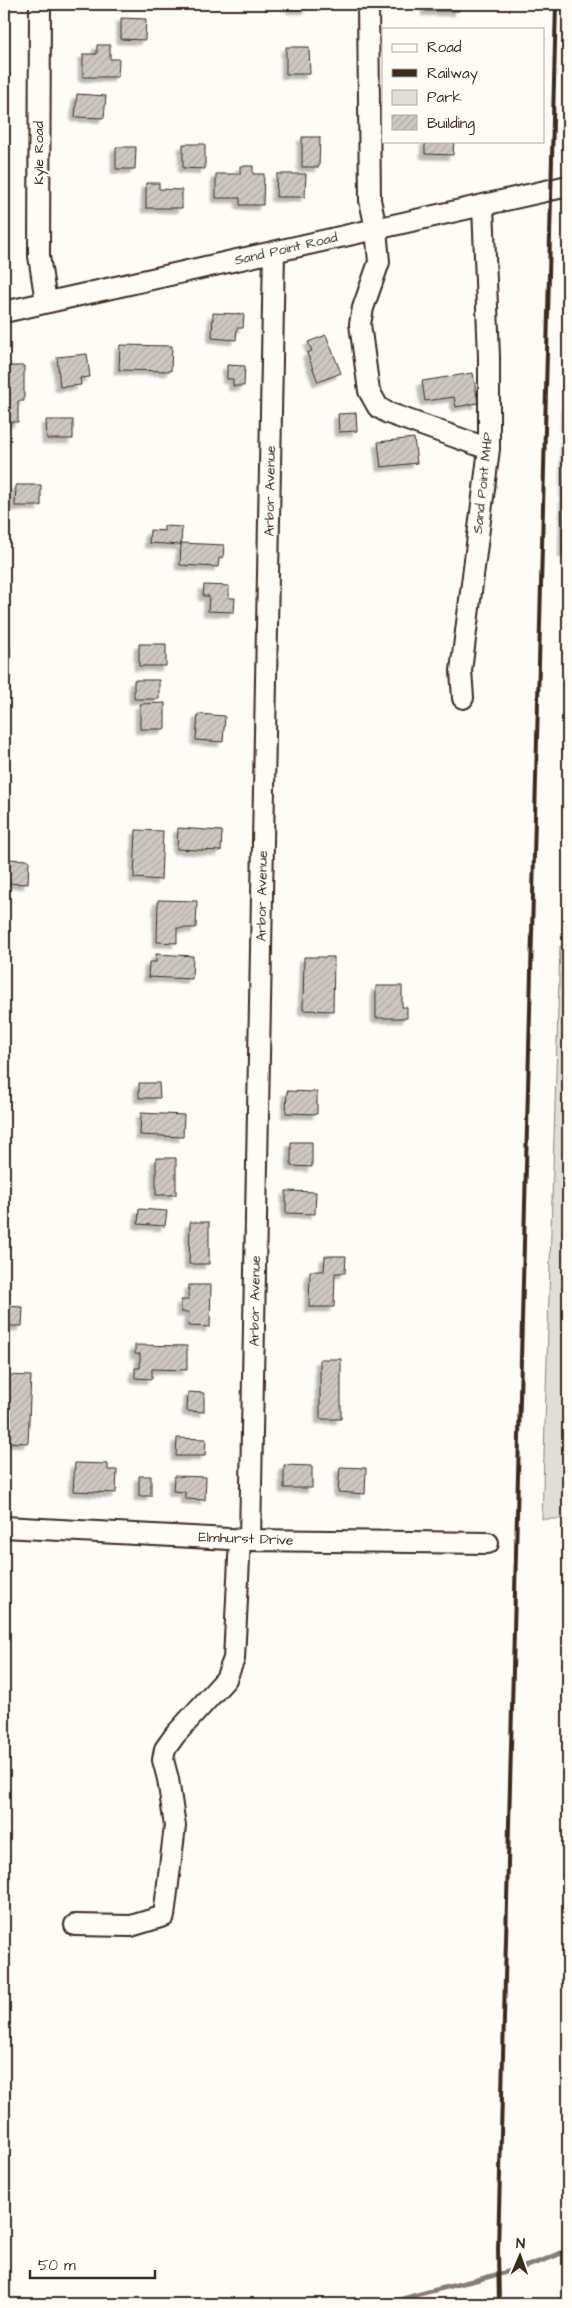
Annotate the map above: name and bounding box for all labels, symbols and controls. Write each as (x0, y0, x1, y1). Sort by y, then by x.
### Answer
legend (382, 28, 544, 142)
text: Road (427, 37, 462, 58)
text: Railway (427, 63, 478, 85)
text: Park (427, 87, 462, 108)
text: Building (427, 113, 475, 135)
street label: Kyle Road (29, 121, 49, 185)
street label: Sand Point Road (232, 227, 340, 271)
street label: Sand Point MHP (468, 431, 498, 535)
street label: Arbor Avenue (259, 445, 281, 537)
street label: Arbor Avenue (251, 850, 273, 942)
street label: Arbor Avenue (244, 1255, 266, 1347)
street label: Elmhurst Drive (198, 1527, 294, 1551)
north arrow (494, 2230, 544, 2280)
text: N (516, 2234, 525, 2254)
scale bar (30, 2248, 155, 2280)
text: 50 m (38, 2255, 76, 2276)

